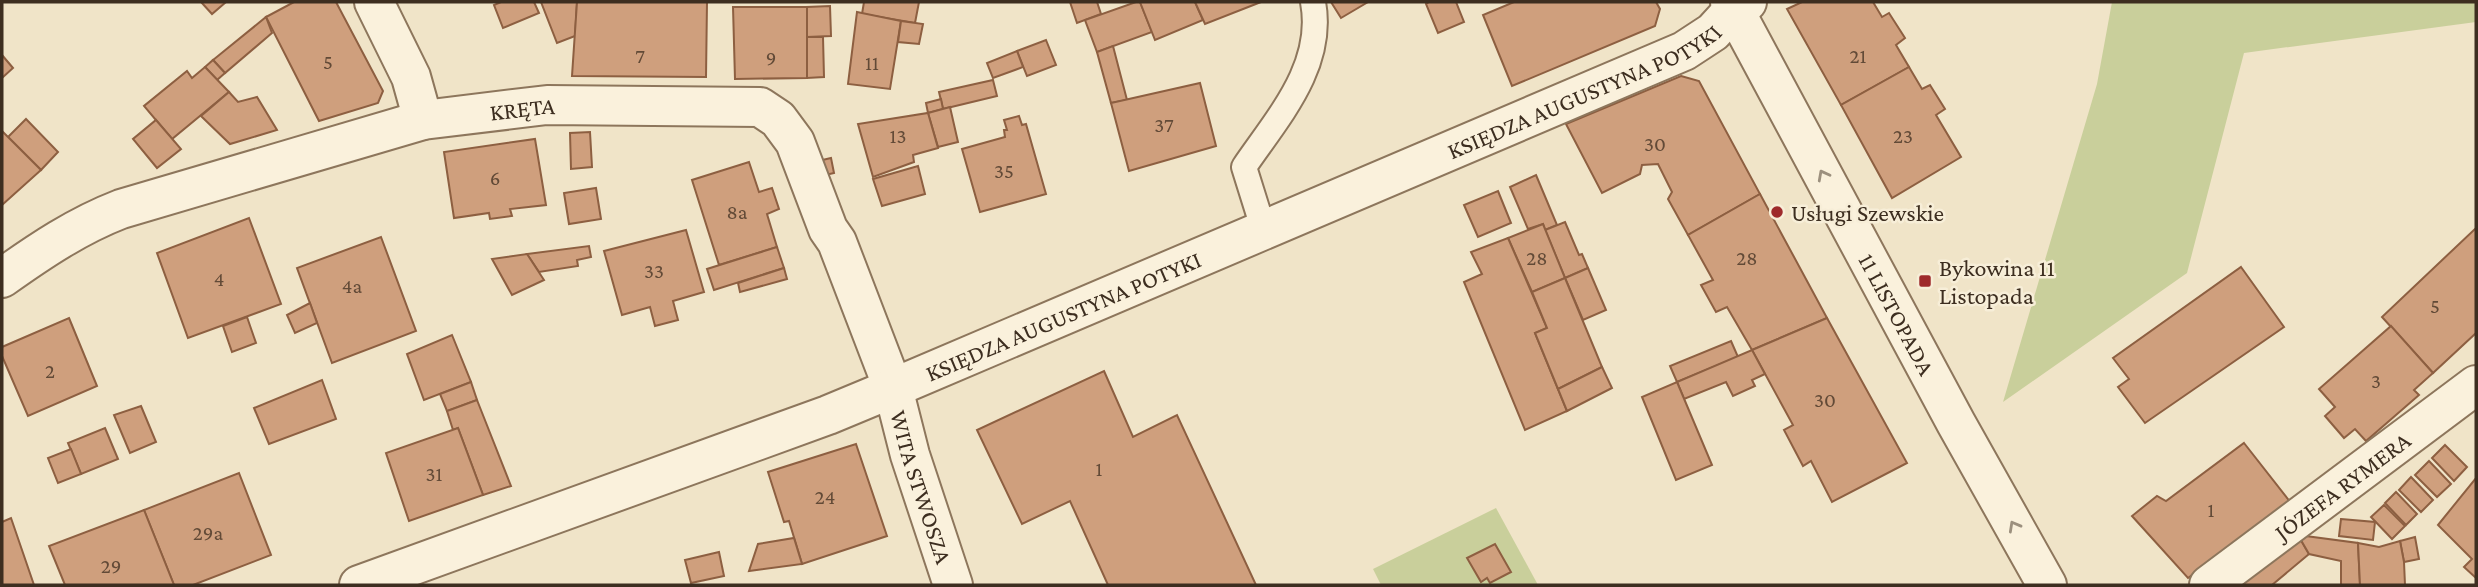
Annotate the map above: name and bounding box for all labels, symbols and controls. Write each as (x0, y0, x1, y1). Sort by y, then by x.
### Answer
street label: KSIĘDZA AUGUSTYNA POTYKI (1443, 19, 1727, 164)
house number: 7 (635, 44, 645, 68)
house number: 21 (1850, 44, 1867, 68)
house number: 9 (766, 46, 776, 70)
house number: 5 (323, 50, 333, 74)
house number: 11 (865, 51, 879, 75)
street label: KRĘTA (488, 91, 556, 125)
house number: 37 (1154, 113, 1174, 137)
house number: 13 (890, 124, 906, 148)
house number: 23 (1893, 124, 1913, 148)
house number: 30 (1644, 132, 1666, 156)
house number: 35 (994, 159, 1014, 183)
house number: 6 (490, 166, 500, 190)
one-way arrow (1818, 170, 1831, 182)
place label: Usługi Szewskie (1791, 199, 1944, 226)
house number: 8a (726, 200, 748, 224)
marker: Usługi Szewskie (1769, 204, 1785, 220)
street label: KSIĘDZA AUGUSTYNA POTYKI (921, 245, 1205, 386)
house number: 28 (1526, 246, 1548, 270)
house number: 28 (1736, 246, 1758, 270)
street label: 11 LISTOPADA (1854, 248, 1941, 380)
place label: Bykowina 11 Listopada (1939, 254, 2055, 309)
house number: 33 (644, 259, 664, 283)
house number: 4 (214, 267, 224, 291)
marker: Bykowina 11 Listopada (1917, 273, 1933, 289)
house number: 4a (342, 274, 362, 298)
house number: 5 (2430, 294, 2440, 318)
house number: 2 (45, 359, 55, 383)
house number: 3 (2371, 369, 2381, 393)
house number: 30 (1814, 388, 1836, 412)
street label: WITA STWOSZA (886, 407, 959, 567)
street label: JÓZEFA RYMERA (2267, 426, 2415, 546)
house number: 1 (1096, 457, 1103, 481)
house number: 31 (426, 462, 442, 486)
house number: 24 (815, 485, 835, 509)
house number: 1 (2208, 498, 2215, 522)
one-way arrow (2009, 520, 2022, 533)
house number: 29a (193, 521, 223, 545)
house number: 29 (101, 554, 121, 578)

